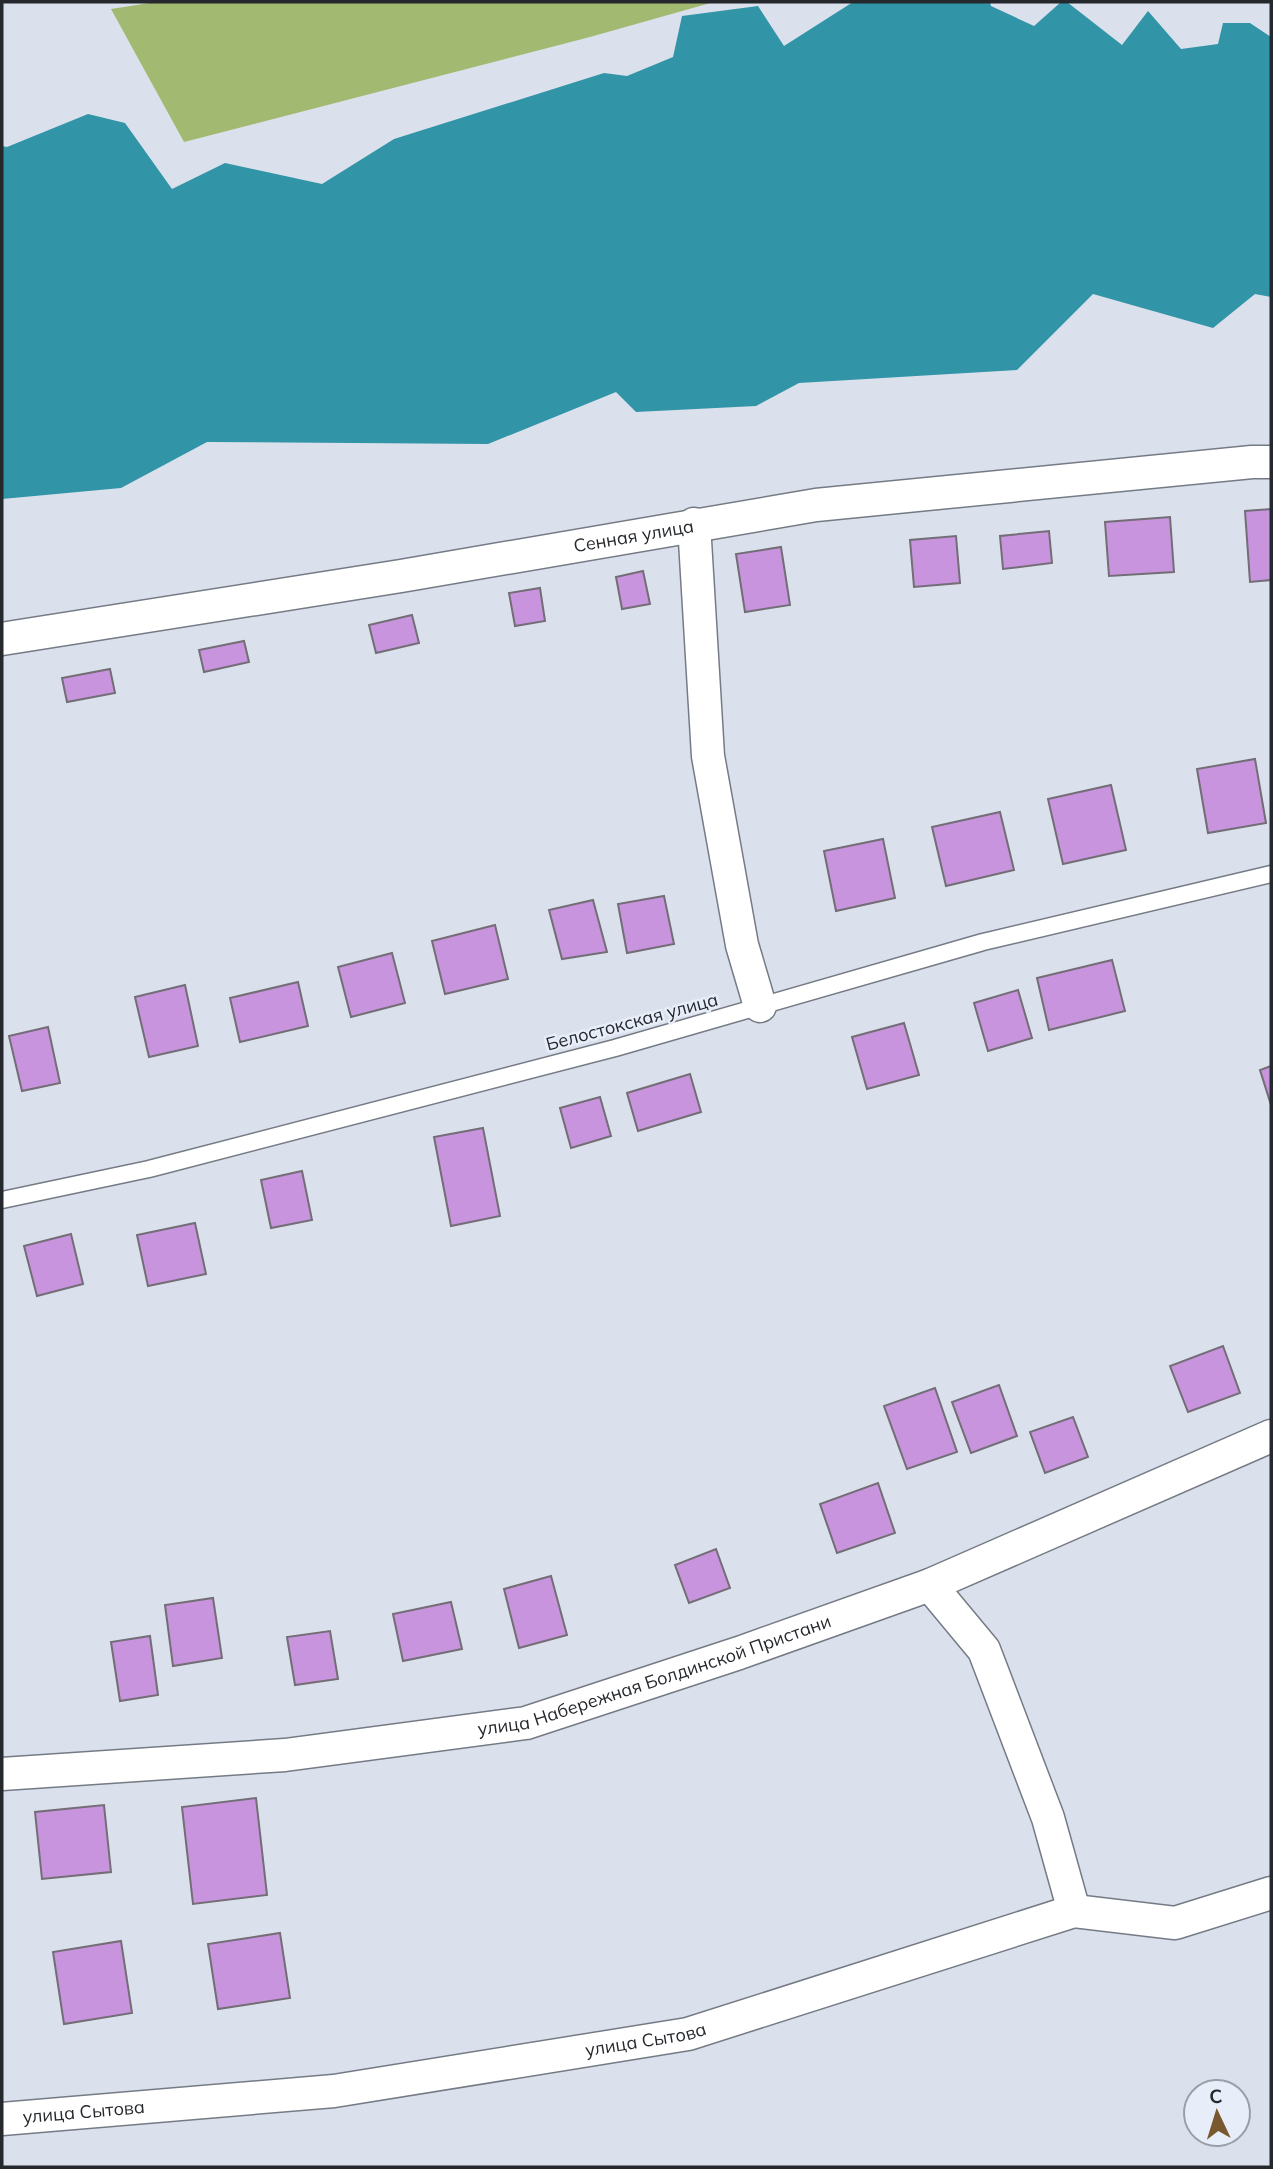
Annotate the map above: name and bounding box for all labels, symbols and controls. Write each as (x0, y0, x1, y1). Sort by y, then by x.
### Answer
street label: Сенная улица (572, 514, 696, 557)
street label: Белостокская улица (543, 987, 721, 1056)
street label: улица Набережная Болдинской Пристани (476, 1609, 834, 1740)
street label: улица Сытова (583, 2017, 709, 2061)
north arrow (1182, 2078, 1252, 2148)
text: С (1208, 2084, 1223, 2108)
street label: улица Сытова (22, 2095, 146, 2128)

